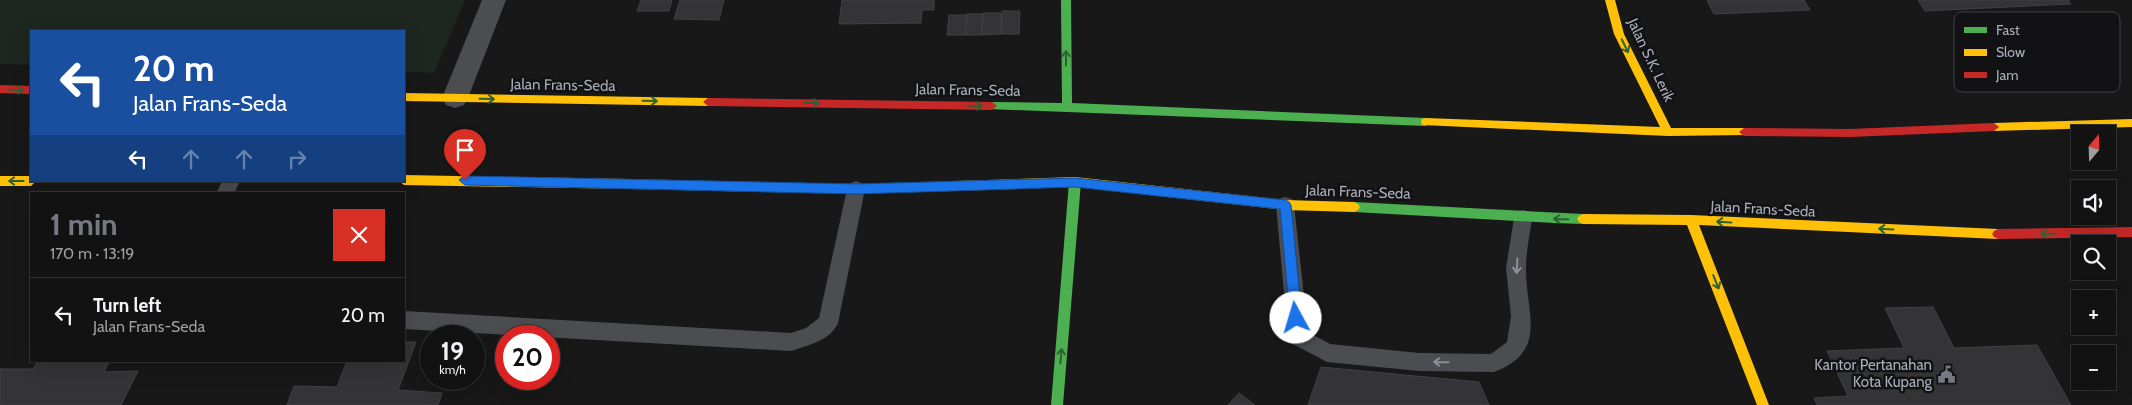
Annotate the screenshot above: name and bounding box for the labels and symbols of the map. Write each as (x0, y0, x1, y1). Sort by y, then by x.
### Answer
legend (1954, 12, 2120, 92)
street label: Jalan S.K. Lerik (1623, 15, 1678, 105)
text: Fast (1996, 21, 2020, 39)
one-way arrow (1621, 38, 1630, 53)
text: Slow (1996, 43, 2025, 61)
one-way arrow (1061, 50, 1071, 66)
text: Jam (1995, 66, 2018, 84)
street label: Jalan Frans-Seda (509, 75, 616, 95)
street label: Jalan Frans-Seda (914, 80, 1021, 100)
one-way arrow (7, 85, 23, 94)
one-way arrow (479, 94, 495, 103)
one-way arrow (642, 96, 658, 106)
one-way arrow (804, 98, 820, 108)
one-way arrow (967, 101, 983, 110)
north arrow (2071, 125, 2116, 170)
pin (444, 129, 486, 180)
one-way arrow (8, 176, 24, 186)
street label: Jalan Frans-Seda (1304, 181, 1412, 203)
street label: Jalan Frans-Seda (1709, 197, 1817, 221)
one-way arrow (1553, 214, 1570, 224)
one-way arrow (1716, 217, 1732, 227)
one-way arrow (1878, 225, 1894, 234)
one-way arrow (2041, 229, 2057, 238)
one-way arrow (1512, 258, 1522, 274)
one-way arrow (1712, 274, 1721, 289)
position arrow (1269, 291, 1321, 343)
speed limit sign: 20 (495, 325, 560, 390)
one-way arrow (1056, 349, 1066, 365)
place label: Kantor Pertanahan Kota Kupang (1814, 356, 1933, 391)
one-way arrow (1433, 357, 1450, 367)
public building icon: Kantor Pertanahan Kota Kupang (1936, 364, 1956, 384)

